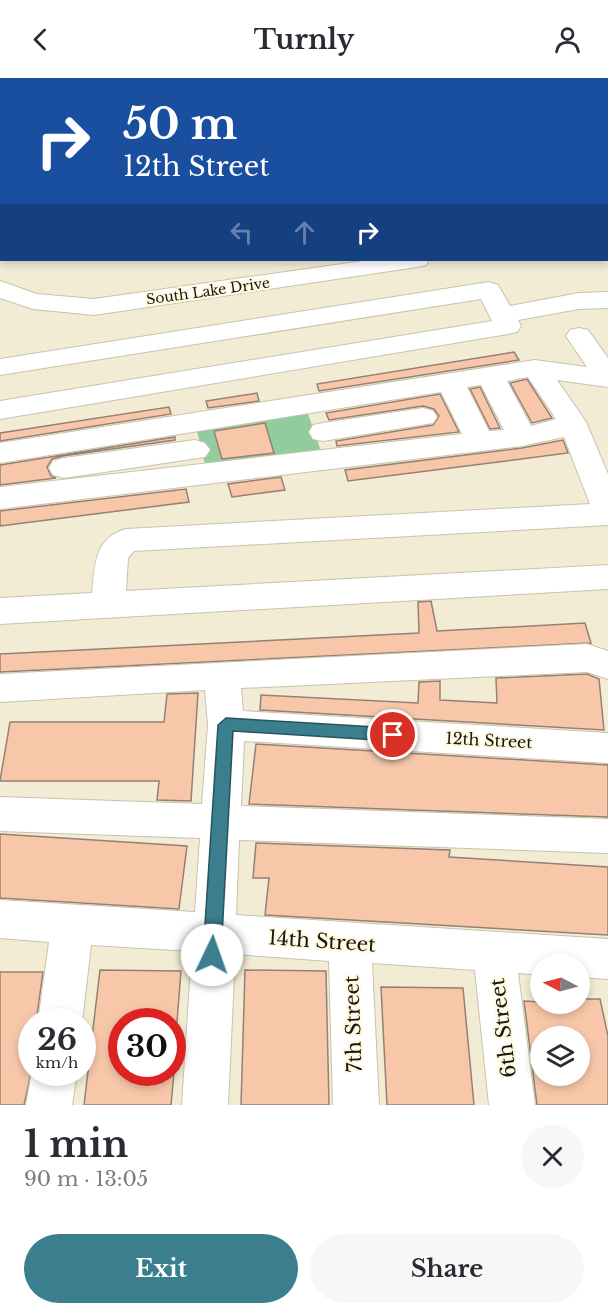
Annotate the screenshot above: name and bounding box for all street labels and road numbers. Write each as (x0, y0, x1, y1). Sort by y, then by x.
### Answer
street label: South Lake Drive (145, 273, 271, 309)
street label: 12th Street (445, 728, 533, 752)
street label: 14th Street (267, 925, 377, 957)
street label: 7th Street (339, 975, 367, 1073)
street label: 6th Street (485, 976, 521, 1079)

